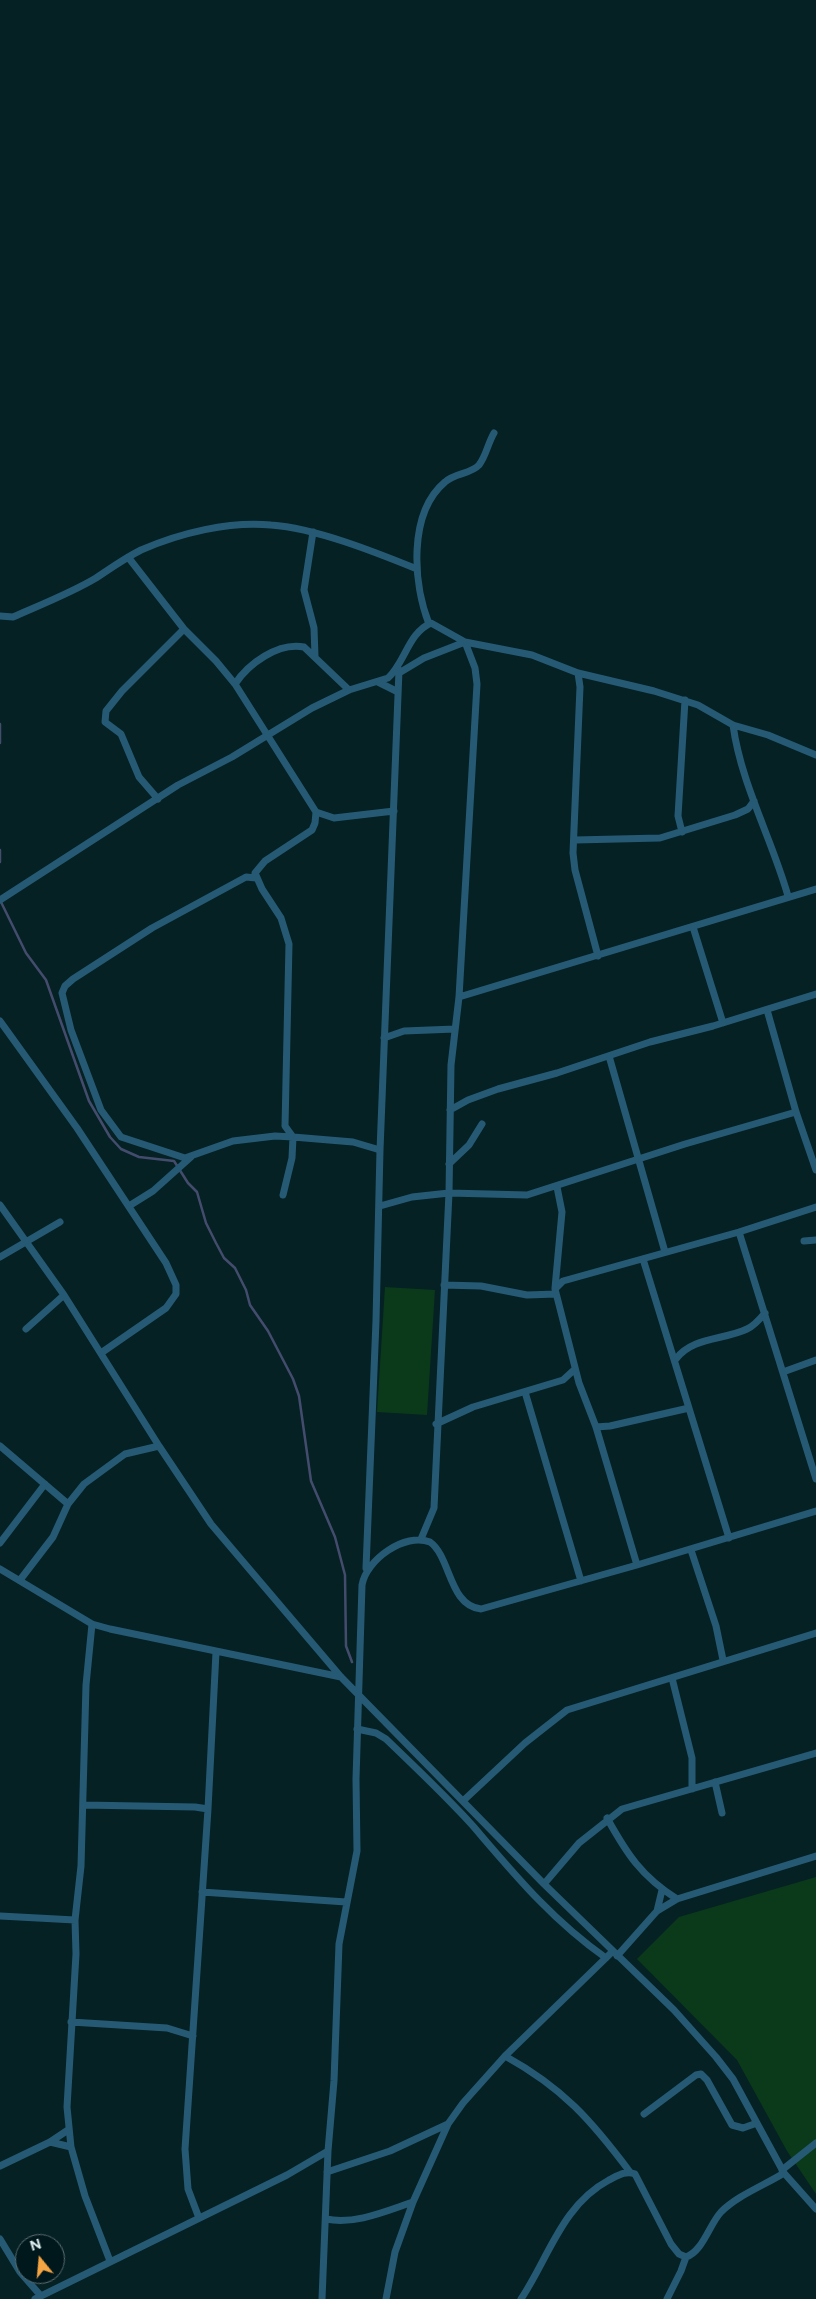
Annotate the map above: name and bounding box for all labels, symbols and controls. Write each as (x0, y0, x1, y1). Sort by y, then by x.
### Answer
north arrow (15, 2234, 65, 2284)
text: N (28, 2235, 43, 2255)

